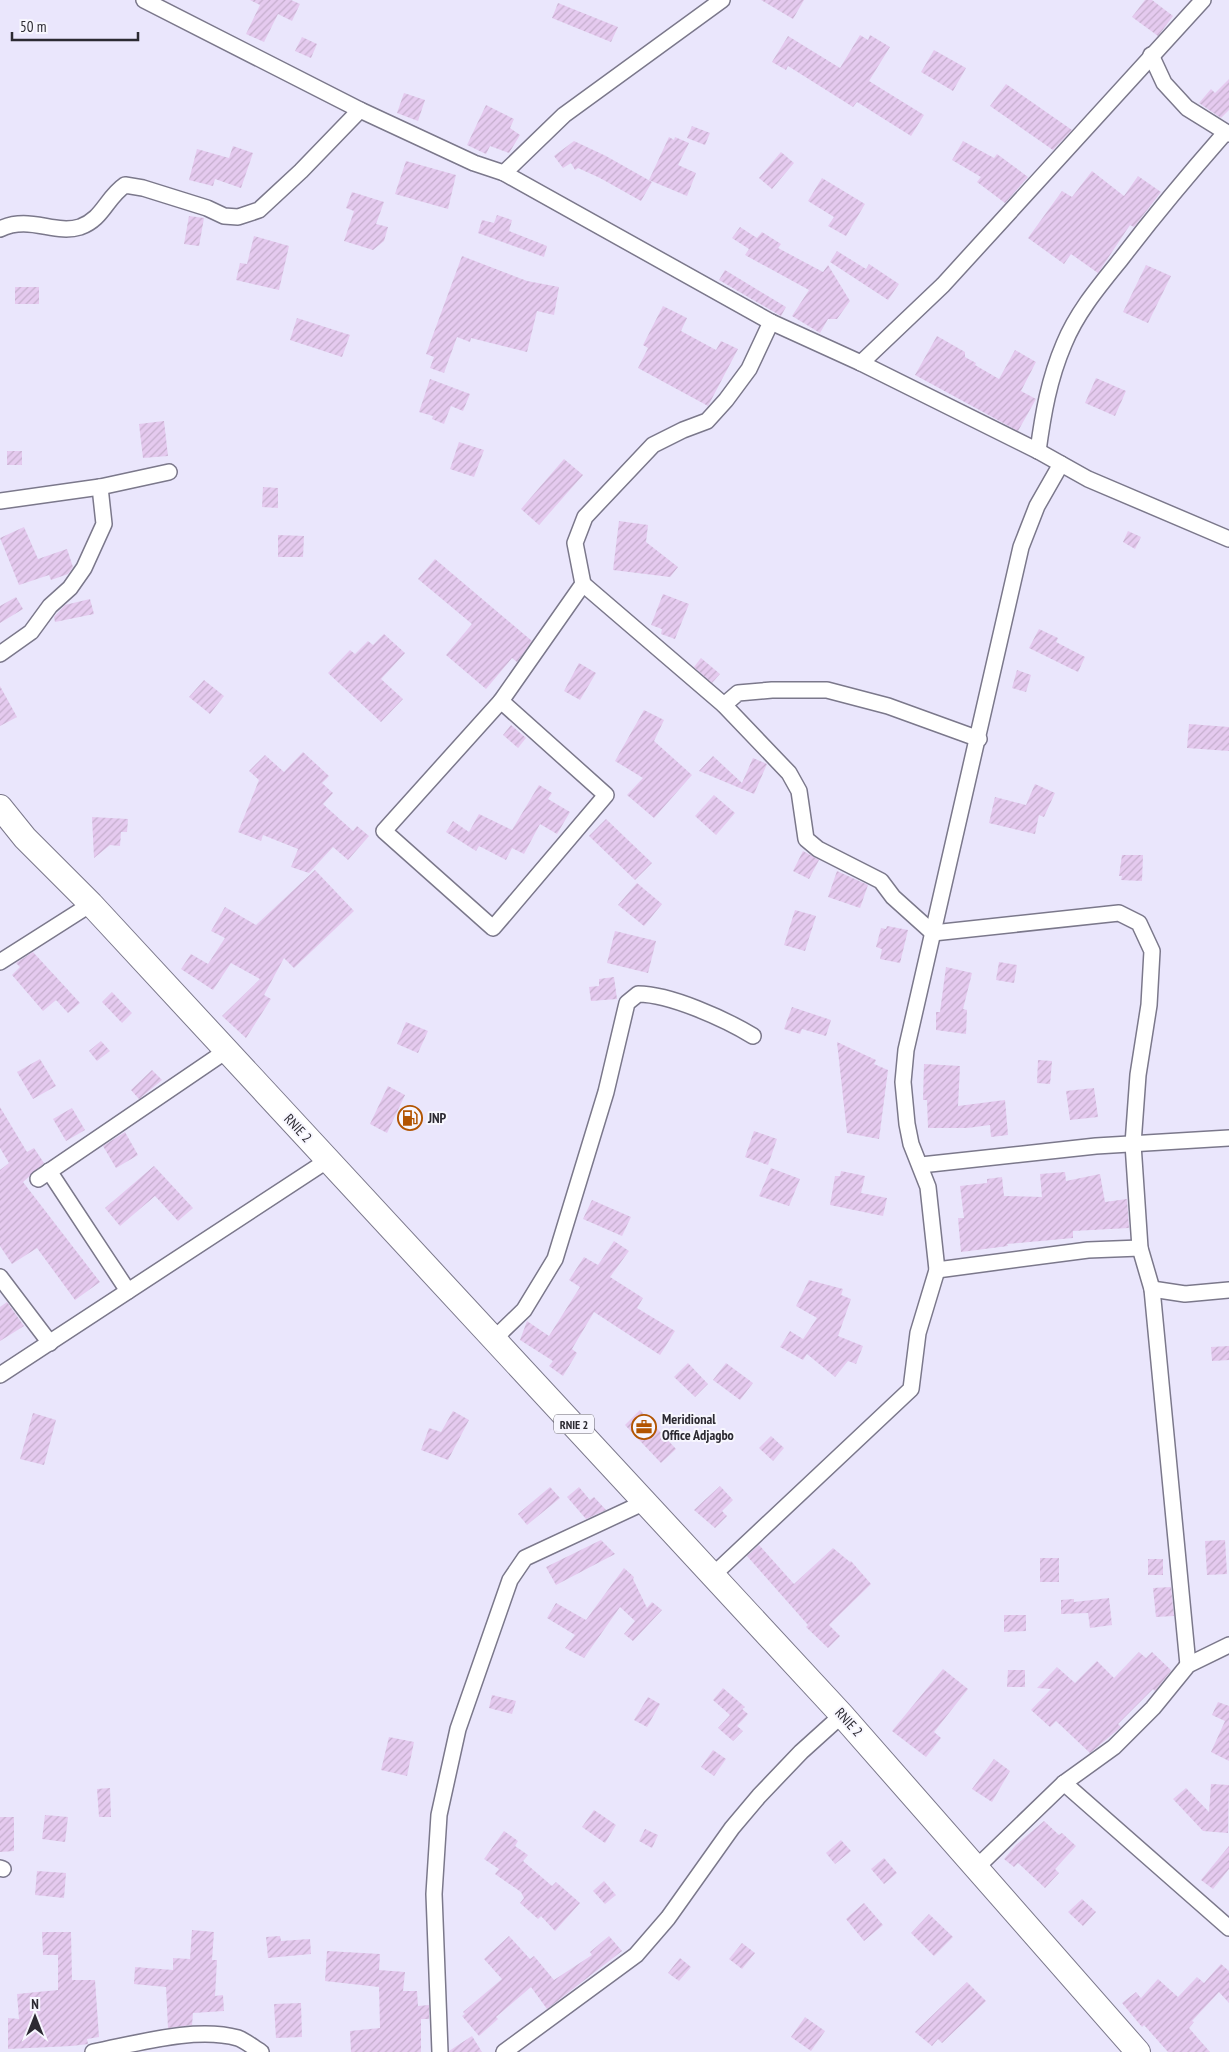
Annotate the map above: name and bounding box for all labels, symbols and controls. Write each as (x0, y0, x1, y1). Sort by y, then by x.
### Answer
scale bar (12, 10, 139, 42)
text: 50 m (20, 17, 46, 36)
fuel station icon: JNP (397, 1105, 423, 1131)
place label: JNP (427, 1109, 447, 1127)
street label: RNIE 2 (280, 1110, 316, 1146)
place label: Meridional Office Adjagbo (662, 1410, 734, 1444)
office icon: Meridional Office Adjagbo (631, 1414, 657, 1440)
road number: RNIE 2 (554, 1415, 594, 1434)
street label: RNIE 2 (831, 1704, 867, 1740)
north arrow (10, 1992, 60, 2042)
text: N (31, 1995, 39, 2013)

